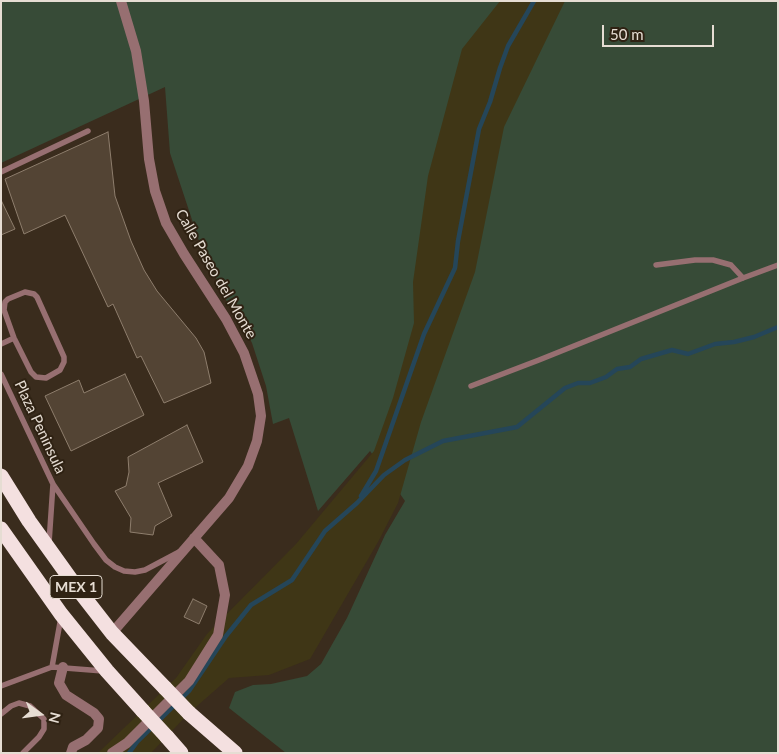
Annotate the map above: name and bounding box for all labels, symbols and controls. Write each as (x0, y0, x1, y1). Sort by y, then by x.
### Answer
scale bar (604, 15, 716, 47)
text: 50 m (610, 25, 644, 43)
street label: Calle Paseo del Monte (172, 206, 260, 342)
street label: Plaza Peninsula (11, 378, 69, 476)
road number: MEX 1 (50, 576, 102, 598)
north arrow (15, 689, 65, 739)
text: N (45, 710, 65, 725)

